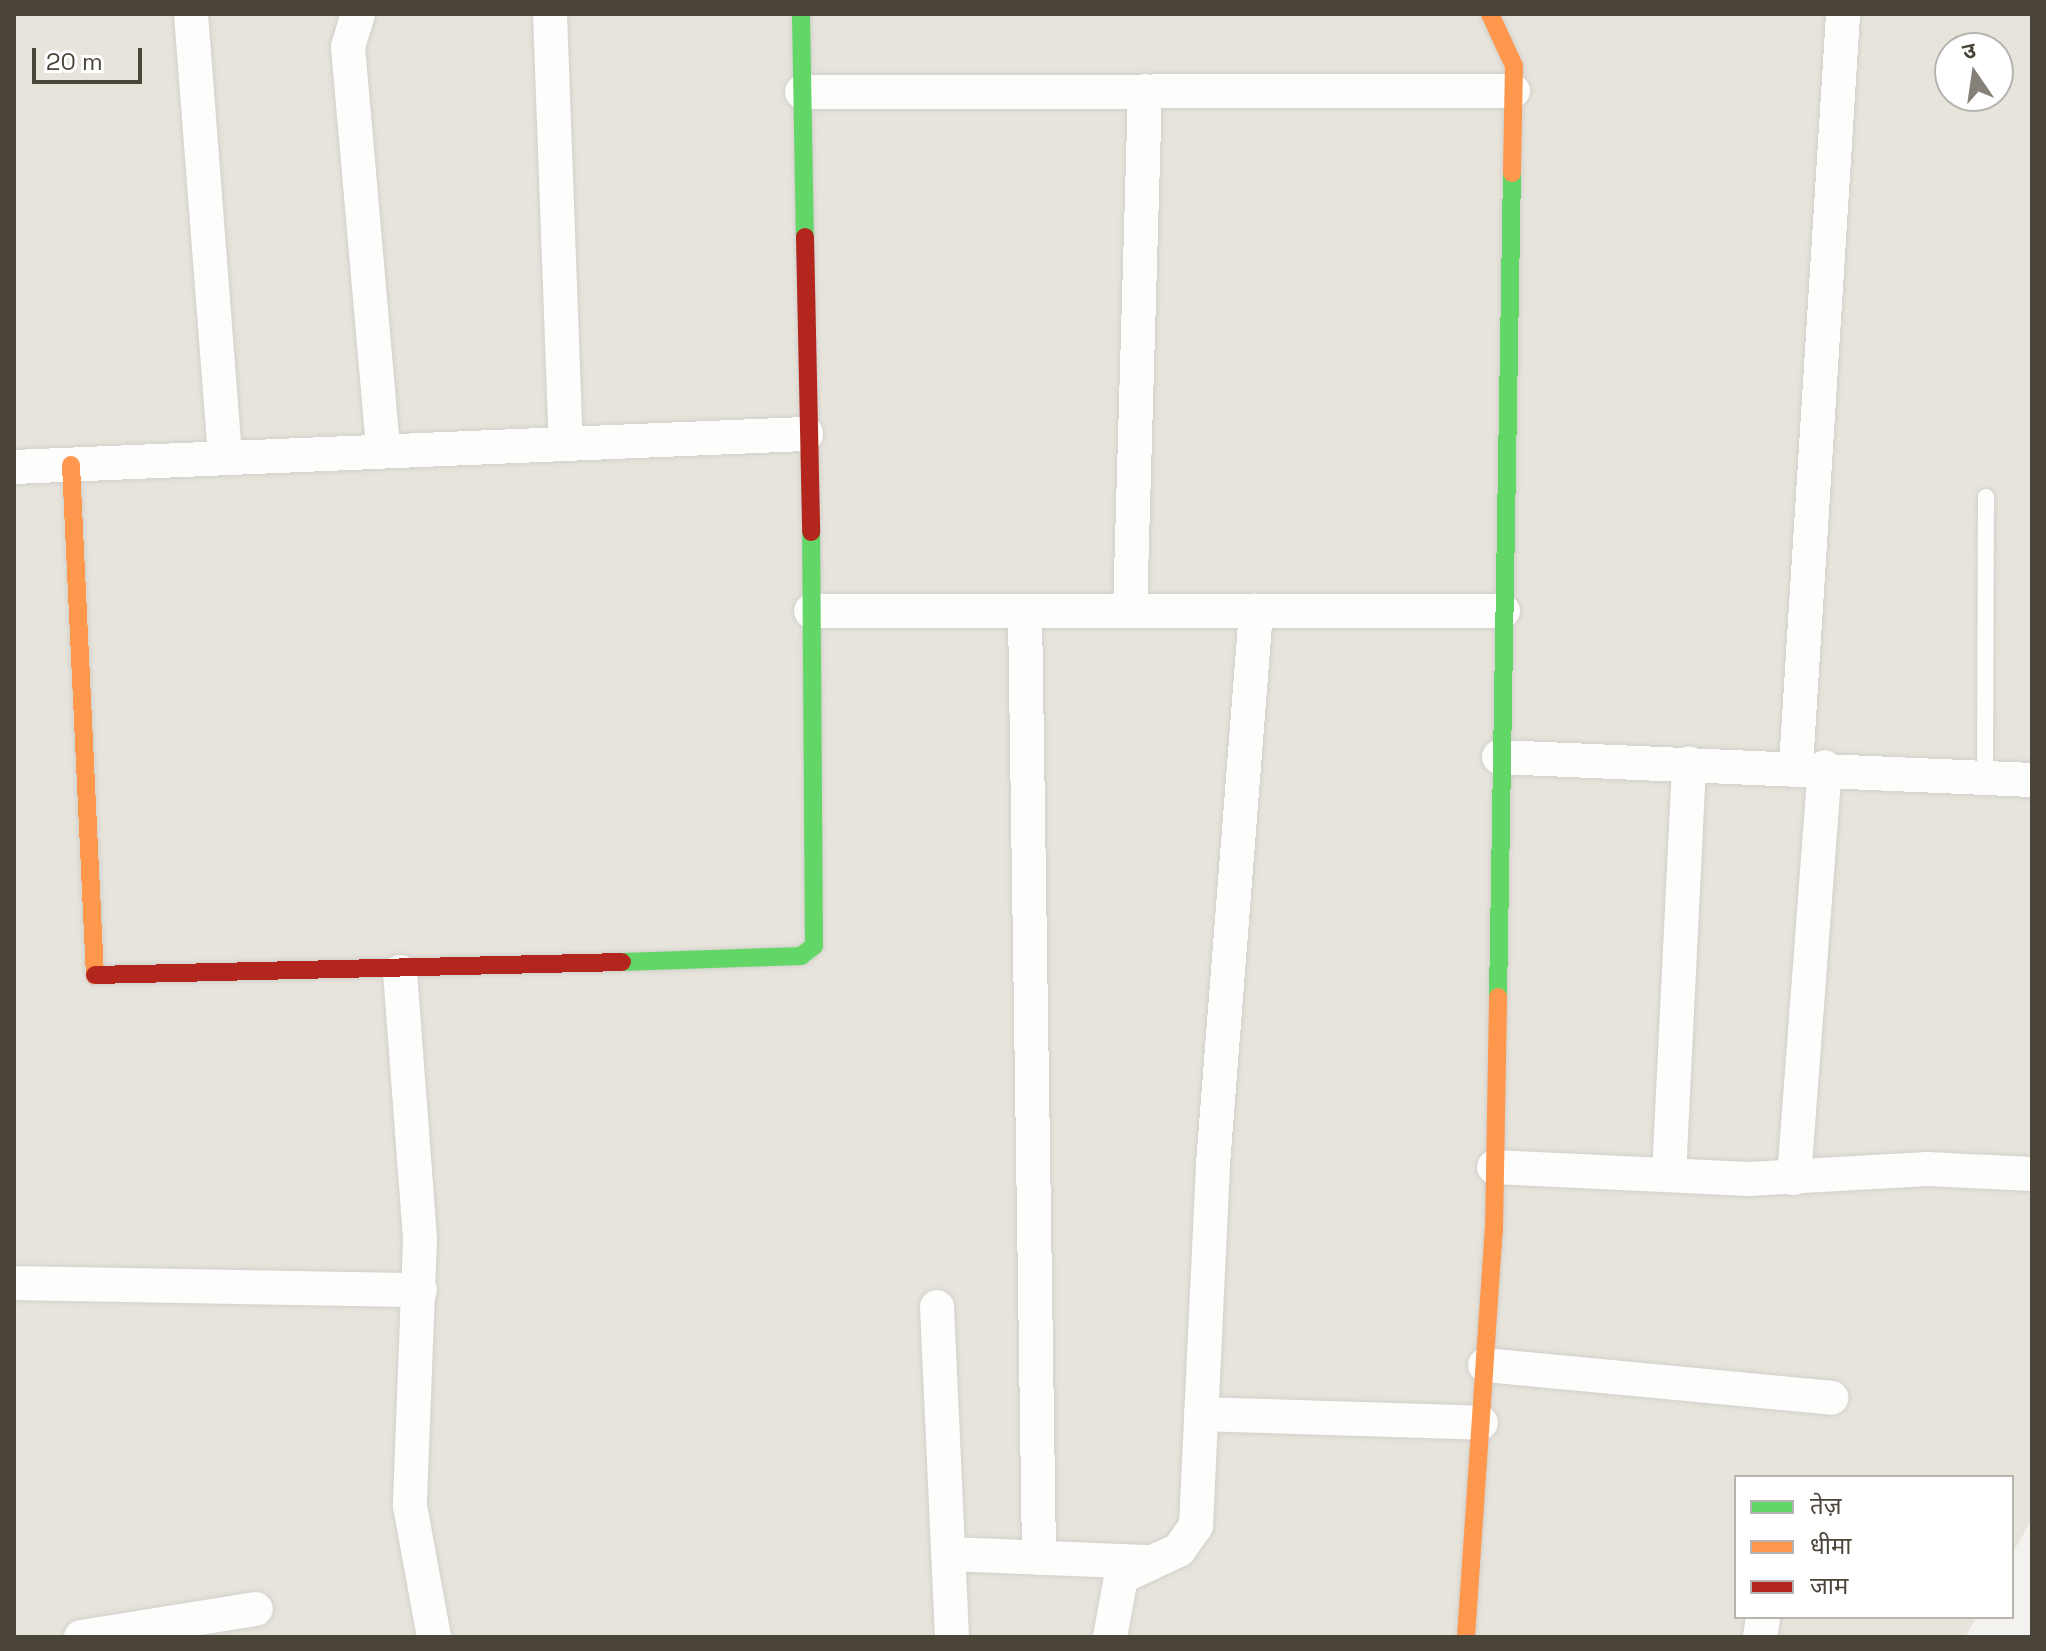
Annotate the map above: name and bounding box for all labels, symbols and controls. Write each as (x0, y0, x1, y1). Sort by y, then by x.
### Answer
scale bar (36, 32, 146, 82)
north arrow (1934, 32, 2014, 112)
text: उ (1960, 35, 1978, 66)
text: 20 m (46, 46, 103, 77)
legend (1734, 1475, 2014, 1619)
text: तेज़ (1810, 1490, 1842, 1521)
text: धीमा (1810, 1530, 1852, 1561)
text: जाम (1810, 1570, 1848, 1601)

